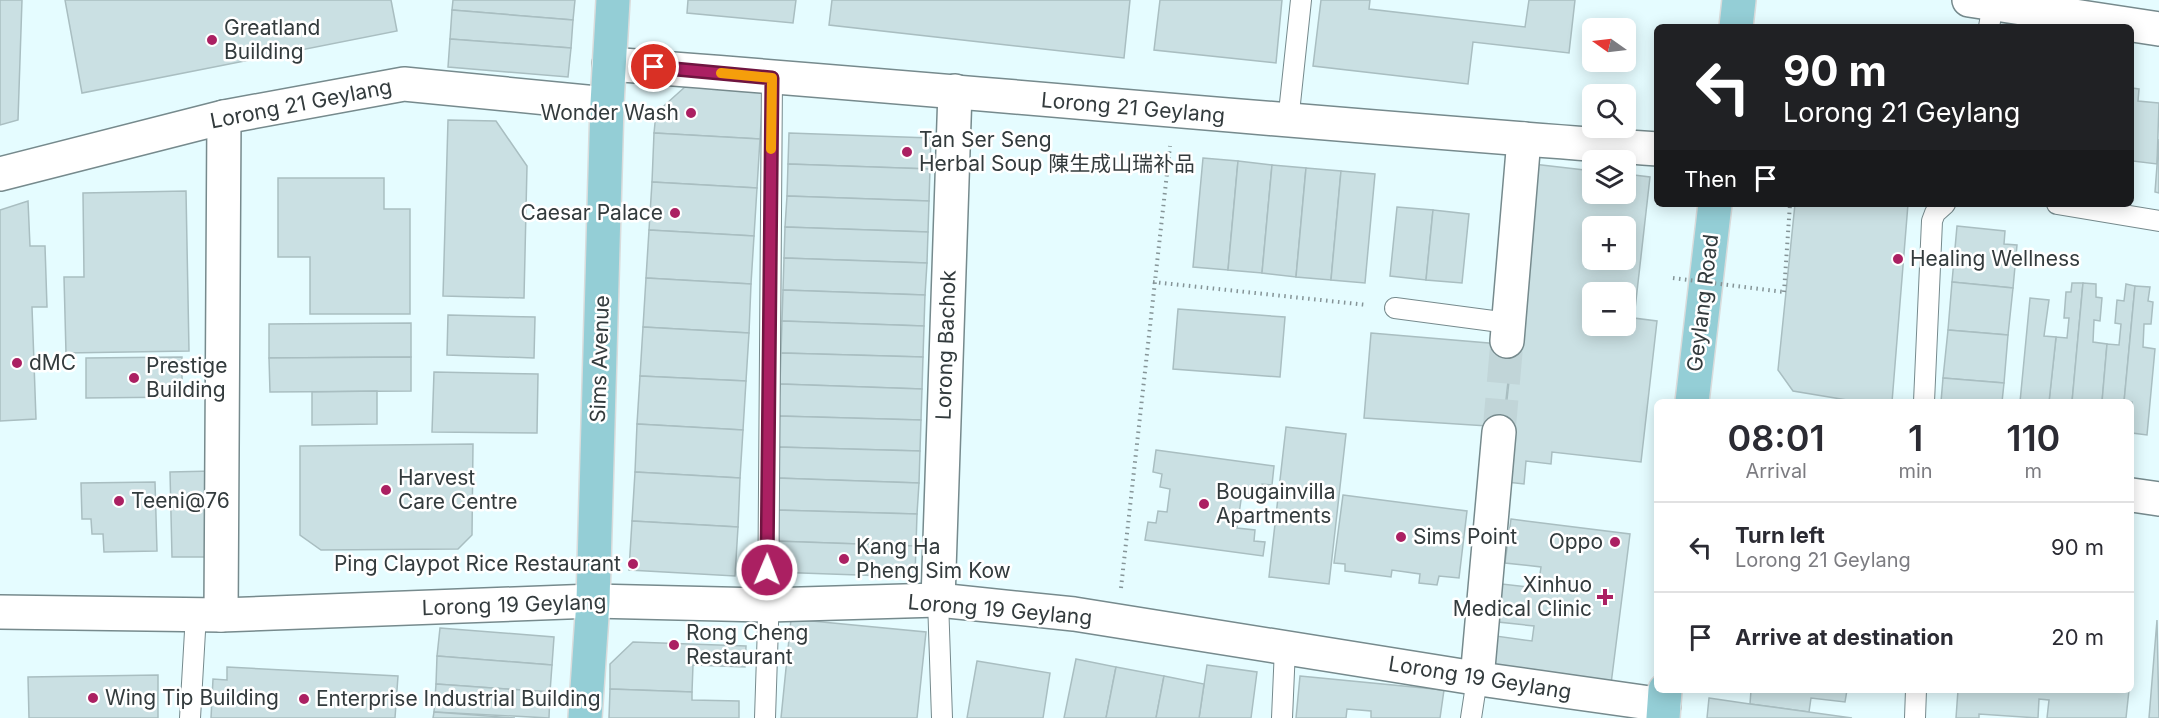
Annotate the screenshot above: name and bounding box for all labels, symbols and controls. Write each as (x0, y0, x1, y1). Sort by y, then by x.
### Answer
place label: Greatland Building (224, 15, 320, 64)
north arrow (1582, 18, 1636, 72)
map controls (1582, 18, 1636, 336)
marker: Greatland Building (205, 33, 219, 47)
pin (628, 41, 679, 92)
text: 90 m (1783, 45, 1887, 96)
icon: left (1684, 48, 1762, 126)
icon: arrive (637, 50, 670, 83)
street label: Lorong 21 Geylang (208, 74, 394, 133)
button: search (1582, 84, 1636, 138)
street label: Lorong 21 Geylang (1040, 87, 1226, 128)
text: Lorong 21 Geylang (1783, 96, 2020, 129)
place label: Wonder Wash (541, 100, 679, 125)
marker: Wonder Wash (684, 106, 698, 120)
place label: Tan Ser Seng Herbal Soup 陳生成山瑞补品 (919, 127, 1195, 176)
marker: Tan Ser Seng Herbal Soup 陳生成山瑞补品 (900, 145, 914, 159)
button: layers (1582, 150, 1636, 204)
icon: arrive (1749, 162, 1782, 195)
text: Then (1684, 166, 1737, 192)
place label: Caesar Palace (521, 200, 663, 225)
marker: Caesar Palace (668, 206, 682, 220)
button: + (1582, 216, 1636, 270)
street label: Geylang Road (1682, 233, 1723, 373)
place label: Healing Wellness (1910, 246, 2080, 271)
marker: Healing Wellness (1891, 252, 1905, 266)
street label: Lorong Bachok (930, 269, 961, 420)
button: − (1582, 282, 1636, 336)
street label: Sims Avenue (585, 295, 614, 423)
place label: dMC (29, 350, 76, 375)
place label: Prestige Building (146, 353, 227, 402)
marker: dMC (10, 356, 24, 370)
marker: Prestige Building (127, 371, 141, 385)
text: 08:01 (1728, 416, 1825, 460)
text: 1 (1908, 416, 1923, 460)
text: 110 (2006, 416, 2060, 460)
text: Arrival (1745, 459, 1807, 483)
text: min (1898, 459, 1933, 483)
text: m (2025, 459, 2042, 483)
place label: Harvest Care Centre (398, 465, 518, 514)
place label: Bougainvilla Apartments (1216, 479, 1335, 528)
marker: Harvest Care Centre (379, 483, 393, 497)
place label: Teeni@76 (131, 488, 230, 513)
marker: Teeni@76 (112, 494, 126, 508)
marker: Bougainvilla Apartments (1197, 497, 1211, 511)
text: Turn left (1735, 522, 1825, 548)
place label: Sims Point (1413, 524, 1517, 549)
place label: Oppo (1549, 529, 1603, 554)
marker: Sims Point (1394, 530, 1408, 544)
icon: left (1684, 531, 1717, 564)
place label: Kang Ha Pheng Sim Kow (856, 534, 1011, 583)
text: 90 m (2051, 534, 2104, 560)
marker: Oppo (1608, 535, 1622, 549)
position arrow (735, 538, 799, 602)
text: Lorong 21 Geylang (1735, 548, 1911, 572)
place label: Ping Claypot Rice Restaurant (334, 551, 621, 576)
marker: Kang Ha Pheng Sim Kow (837, 552, 851, 566)
marker: Ping Claypot Rice Restaurant (626, 557, 640, 571)
place label: Xinhuo Medical Clinic (1453, 572, 1592, 621)
marker: Xinhuo Medical Clinic (1596, 588, 1614, 606)
street label: Lorong 19 Geylang (421, 589, 607, 620)
street label: Lorong 19 Geylang (907, 589, 1093, 630)
place label: Rong Cheng Restaurant (686, 620, 808, 669)
icon: arrive (1684, 621, 1717, 654)
text: Arrive at destination (1735, 624, 1954, 650)
text: 20 m (2051, 624, 2104, 650)
marker: Rong Cheng Restaurant (667, 638, 681, 652)
street label: Lorong 19 Geylang (1387, 651, 1573, 704)
place label: Wing Tip Building (105, 685, 279, 710)
place label: Enterprise Industrial Building (316, 686, 601, 711)
marker: Wing Tip Building (86, 691, 100, 705)
marker: Enterprise Industrial Building (297, 692, 311, 706)

